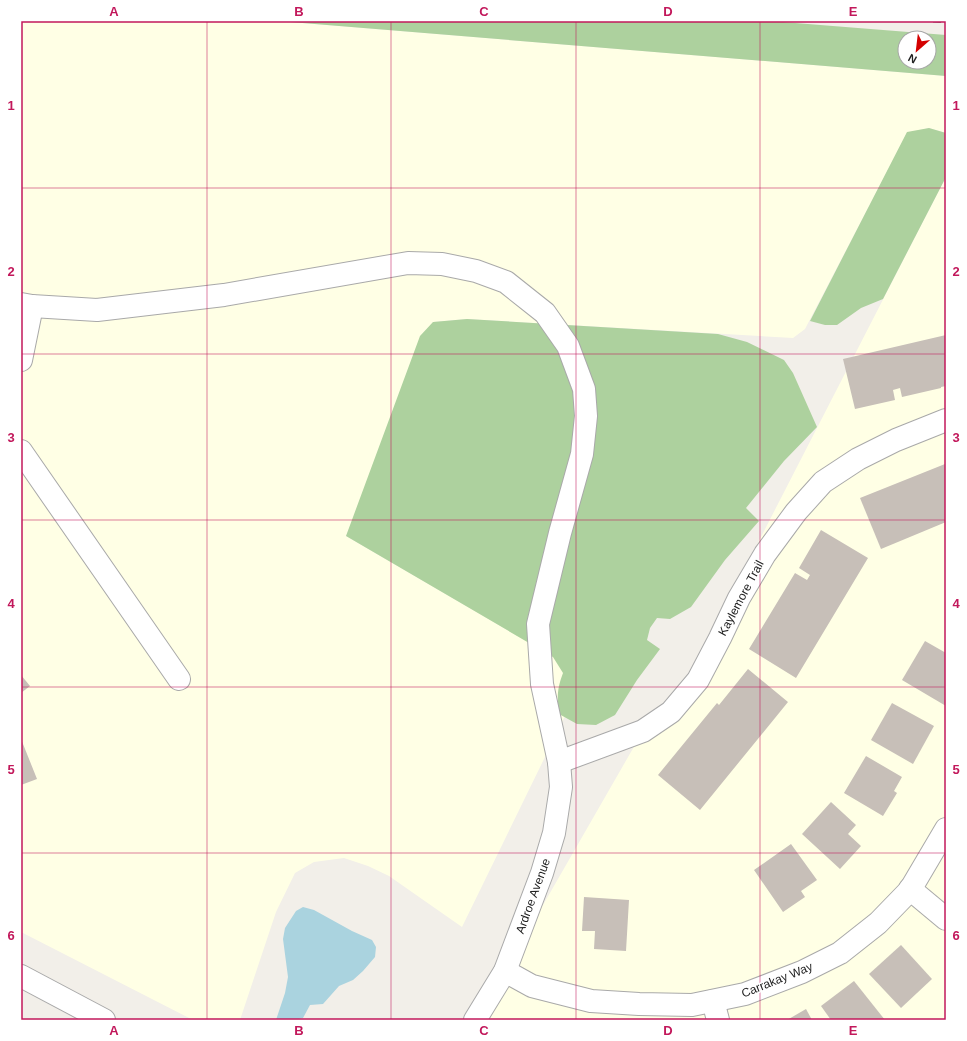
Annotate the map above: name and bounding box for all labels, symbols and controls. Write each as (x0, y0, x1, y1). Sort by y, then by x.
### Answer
text: A (109, 4, 119, 19)
text: B (294, 4, 304, 19)
text: C (479, 4, 489, 19)
text: D (663, 4, 673, 19)
text: E (849, 4, 858, 19)
north arrow (897, 30, 937, 70)
text: N (906, 52, 919, 66)
text: 1 (7, 98, 15, 113)
text: 1 (952, 98, 960, 113)
text: 2 (7, 264, 15, 279)
text: 2 (952, 264, 960, 279)
text: 3 (7, 430, 15, 445)
text: 3 (952, 430, 960, 445)
street label: Kaylemore Trail (715, 558, 767, 638)
text: 4 (7, 596, 15, 611)
text: 4 (952, 596, 960, 611)
text: 5 (7, 762, 15, 777)
text: 5 (952, 762, 960, 777)
street label: Ardroe Avenue (513, 856, 553, 936)
text: 6 (7, 928, 15, 943)
text: 6 (952, 928, 960, 943)
street label: Carrakay Way (739, 959, 815, 1001)
text: A (109, 1023, 119, 1038)
text: B (294, 1023, 304, 1038)
text: C (479, 1023, 489, 1038)
text: D (663, 1023, 673, 1038)
text: E (849, 1023, 858, 1038)

